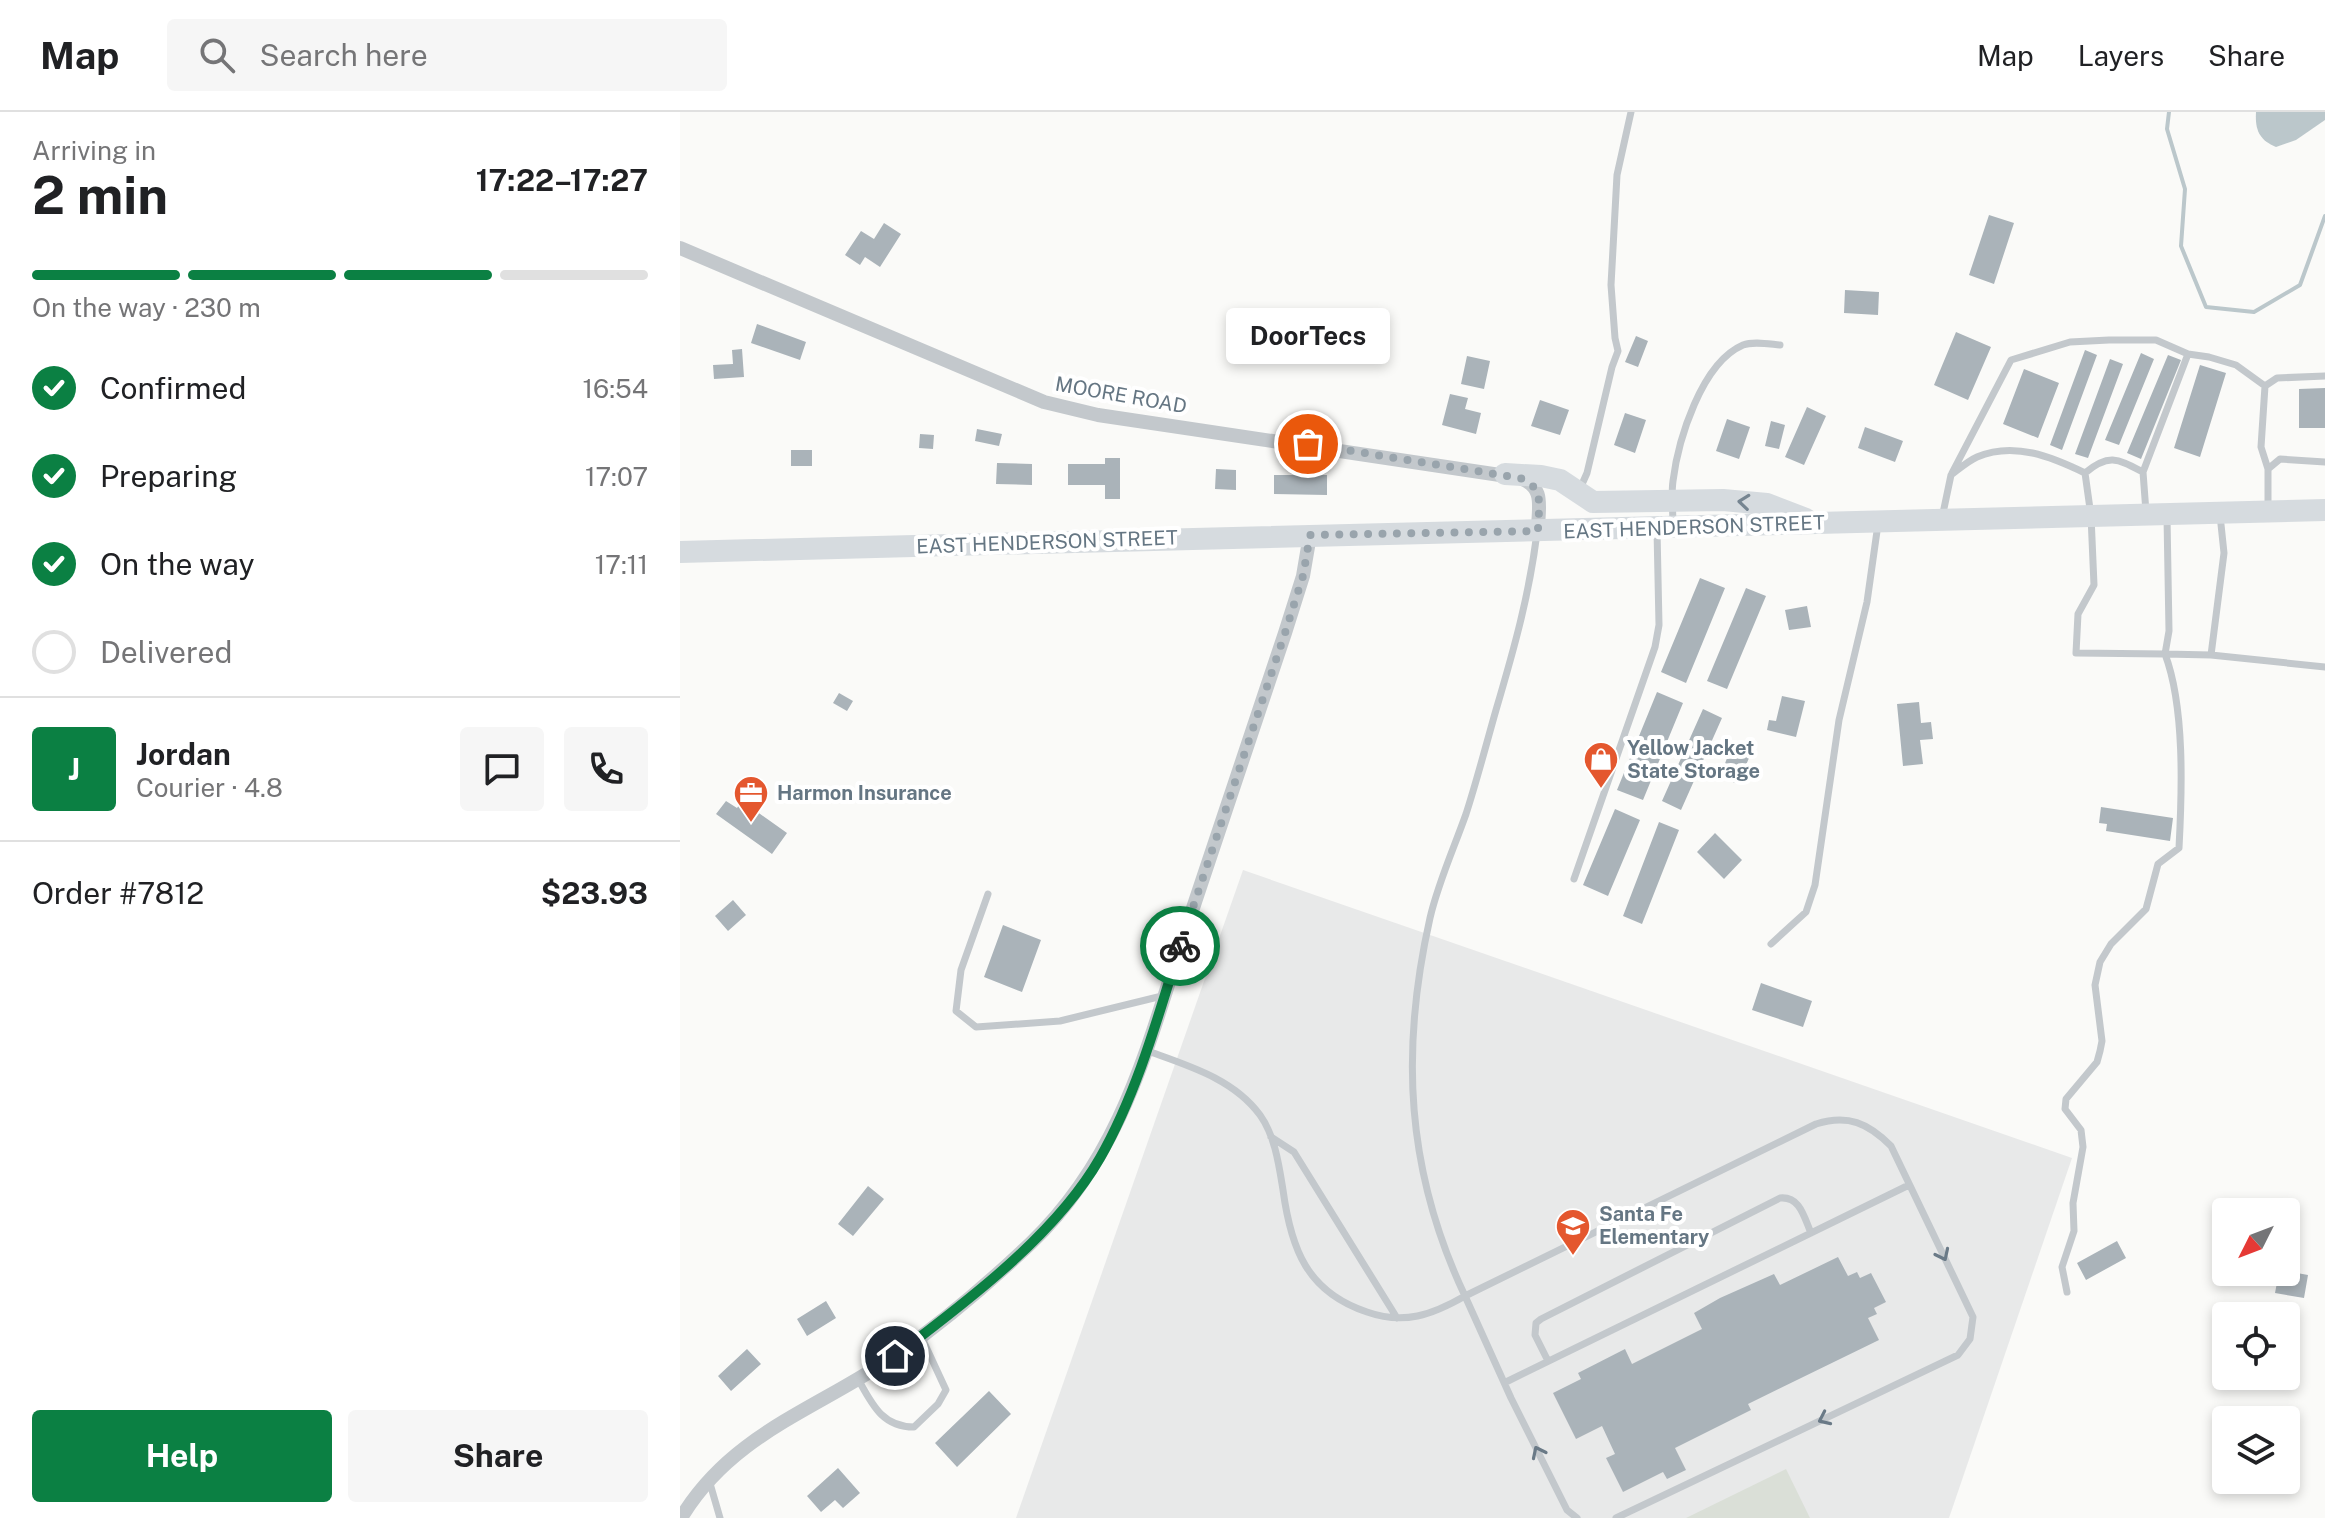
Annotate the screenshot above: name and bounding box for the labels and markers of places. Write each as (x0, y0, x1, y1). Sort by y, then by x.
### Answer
callout: DoorTecs (1226, 308, 1390, 364)
pin (1274, 410, 1342, 478)
place label: Yellow Jacket State Storage (1627, 736, 1760, 783)
shop icon: Yellow Jacket State Storage (1582, 740, 1620, 790)
office icon: Harmon Insurance (732, 774, 770, 824)
place label: Harmon Insurance (777, 781, 952, 805)
place label: Santa Fe Elementary (1599, 1202, 1709, 1249)
school or university icon: Santa Fe Elementary (1554, 1207, 1592, 1257)
pin (861, 1322, 929, 1390)

